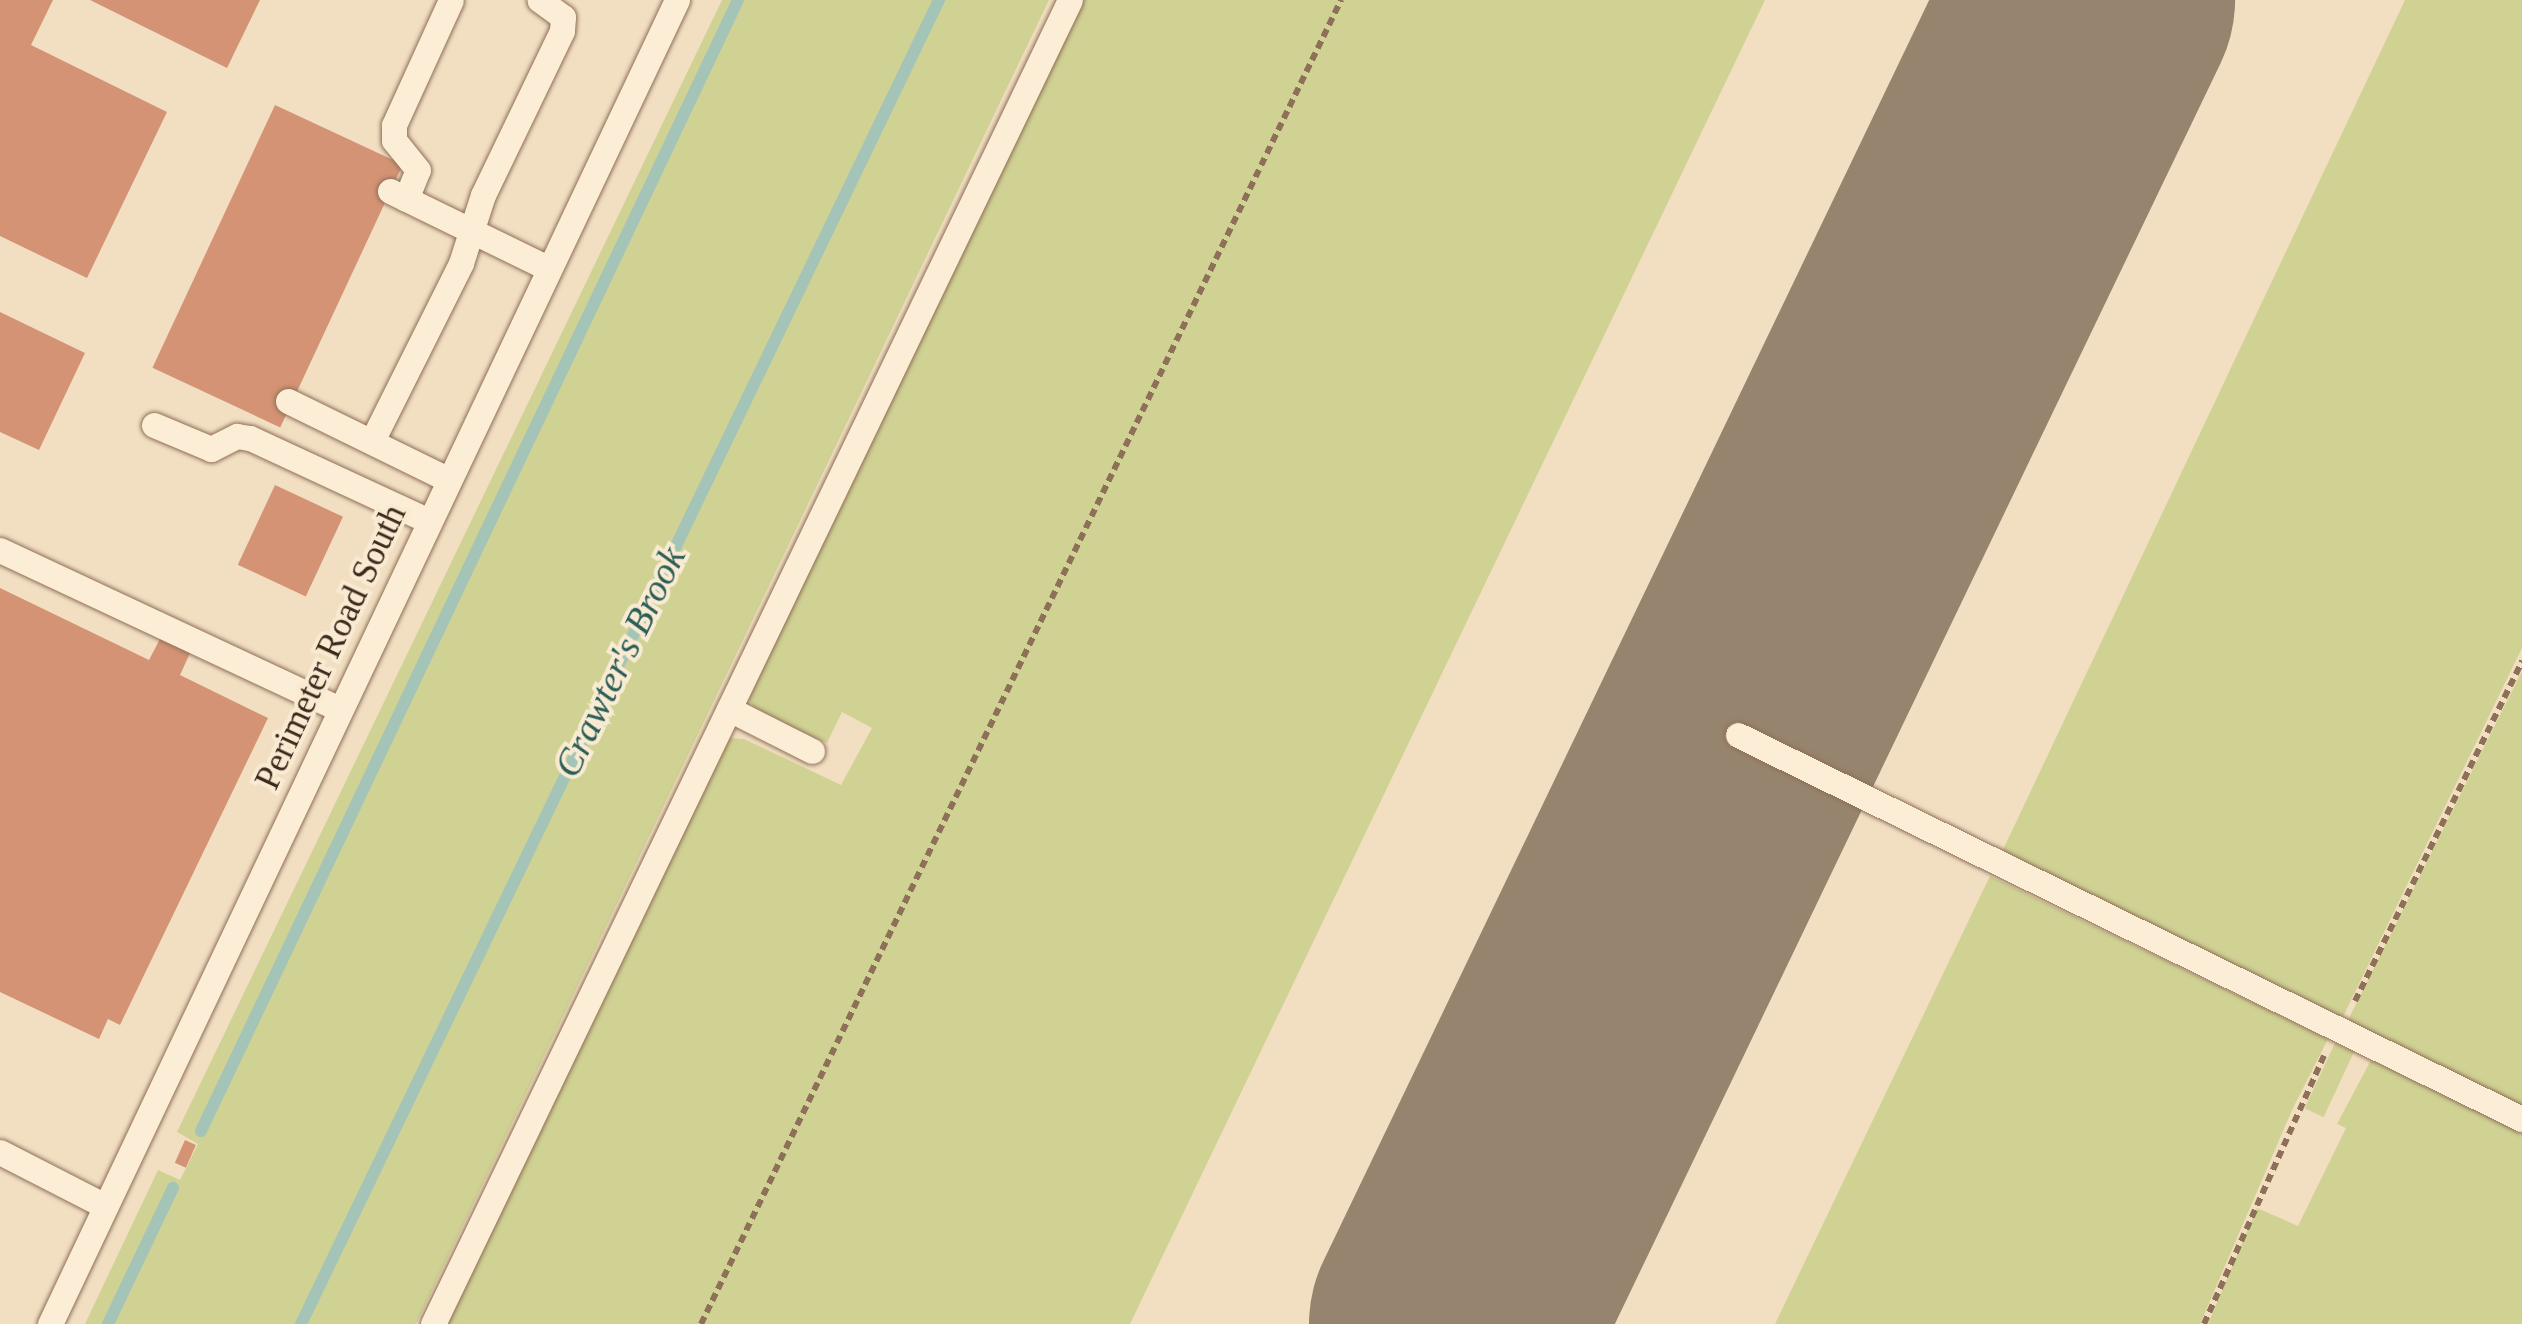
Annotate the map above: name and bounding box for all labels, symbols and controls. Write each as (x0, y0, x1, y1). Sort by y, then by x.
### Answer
street label: Perimeter Road South (247, 498, 415, 796)
water label: Crawter's Brook (545, 539, 695, 785)

